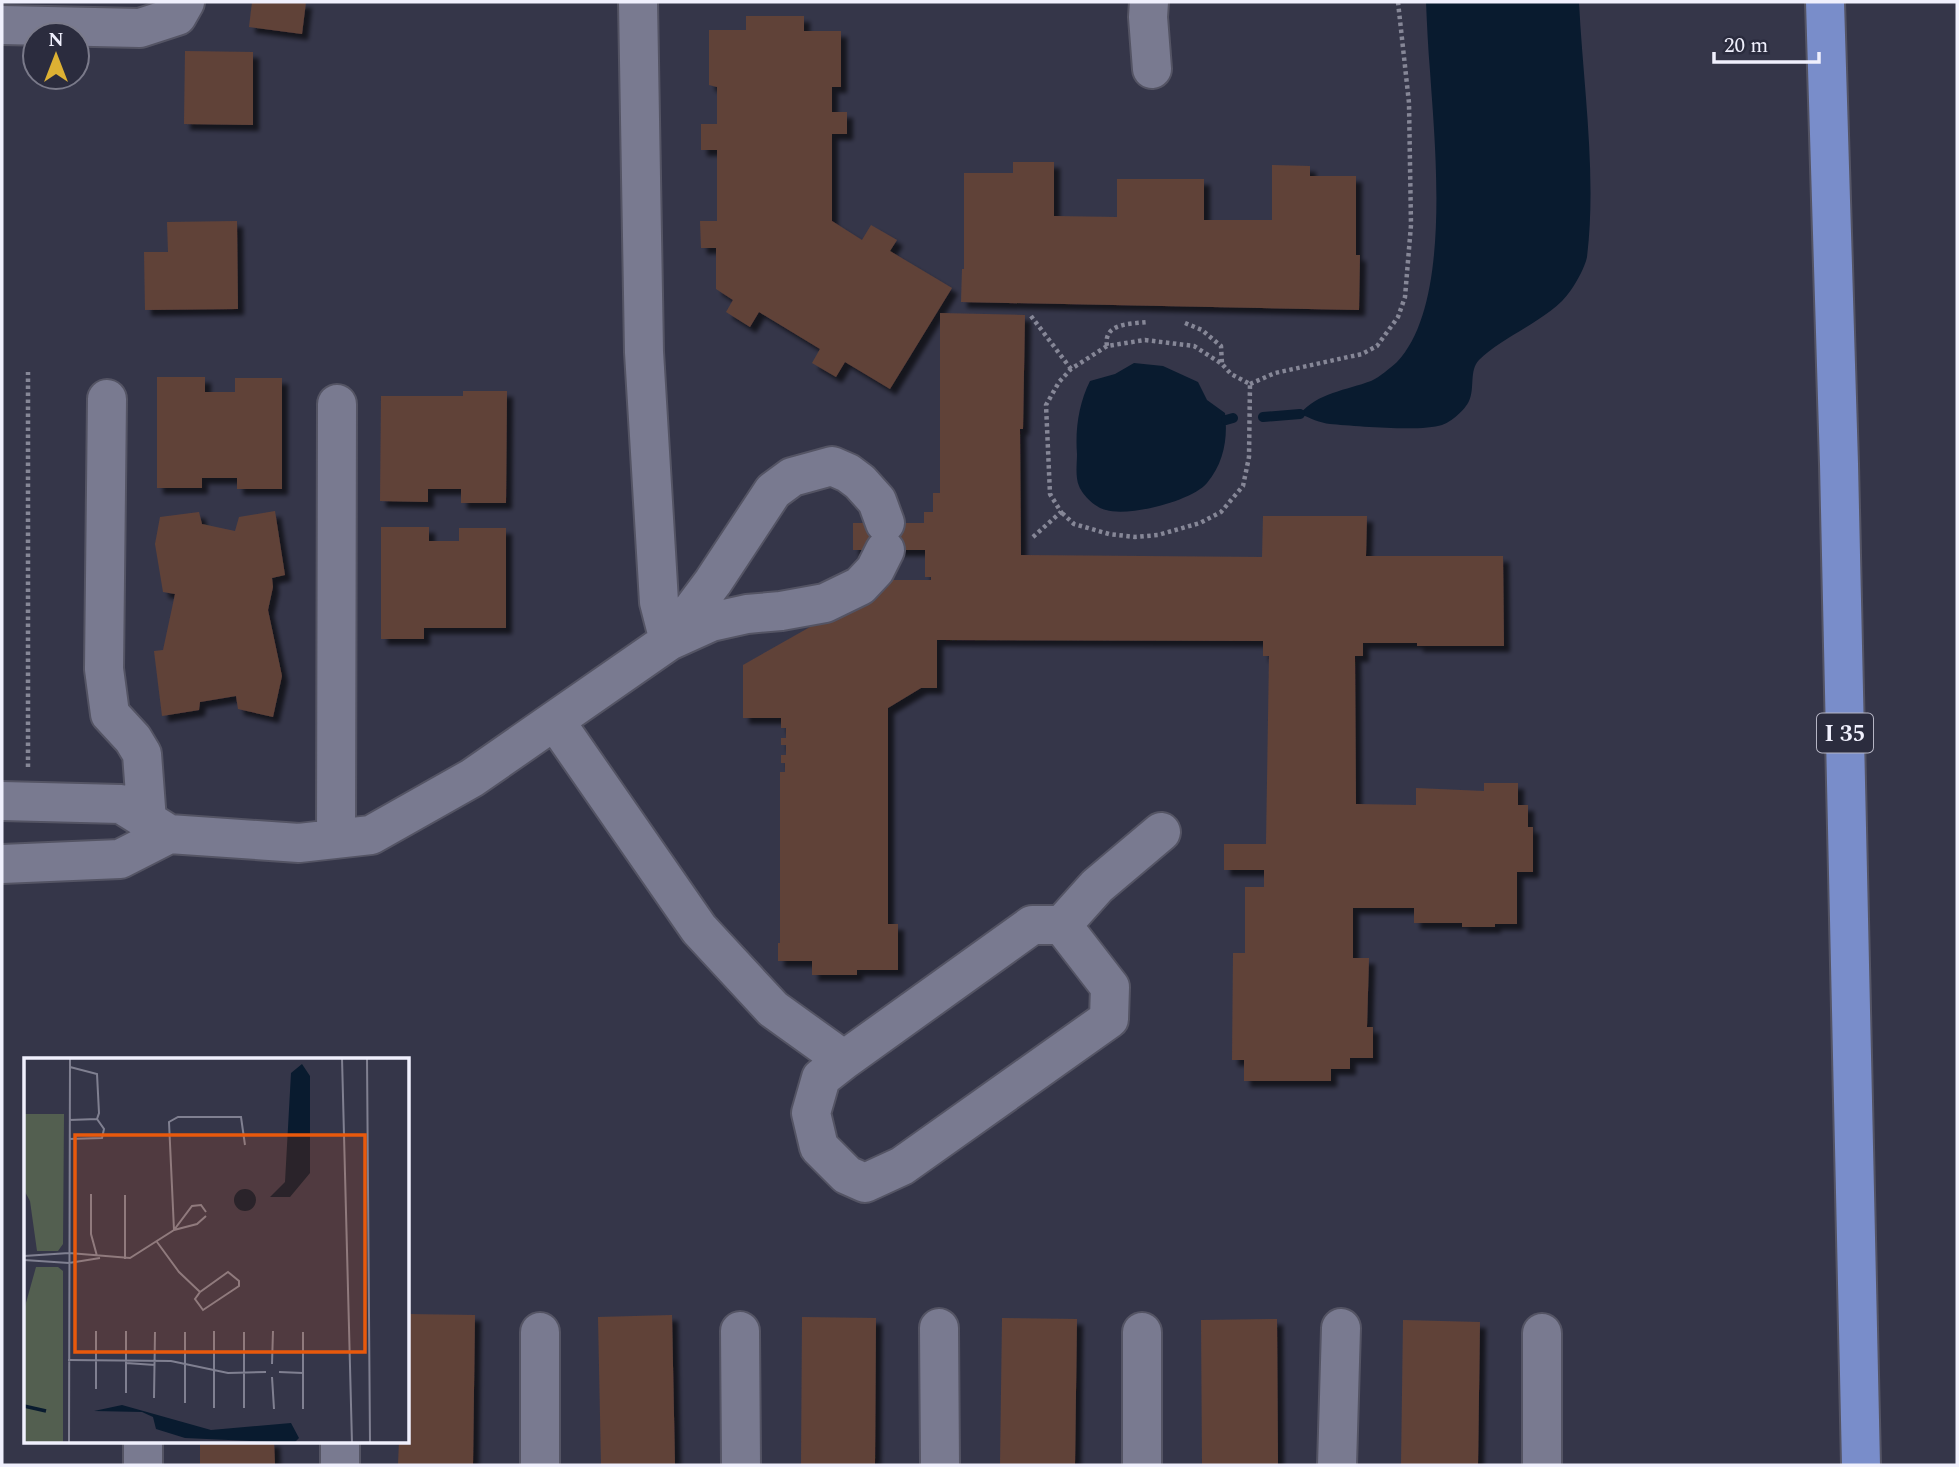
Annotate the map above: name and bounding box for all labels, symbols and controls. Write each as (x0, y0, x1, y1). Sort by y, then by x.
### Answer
north arrow (21, 21, 91, 91)
scale bar (1714, 21, 1819, 65)
text: N (48, 26, 64, 55)
text: 20 m (1724, 30, 1768, 62)
road number: I 35 (1817, 713, 1873, 752)
inset map (24, 1058, 410, 1442)

